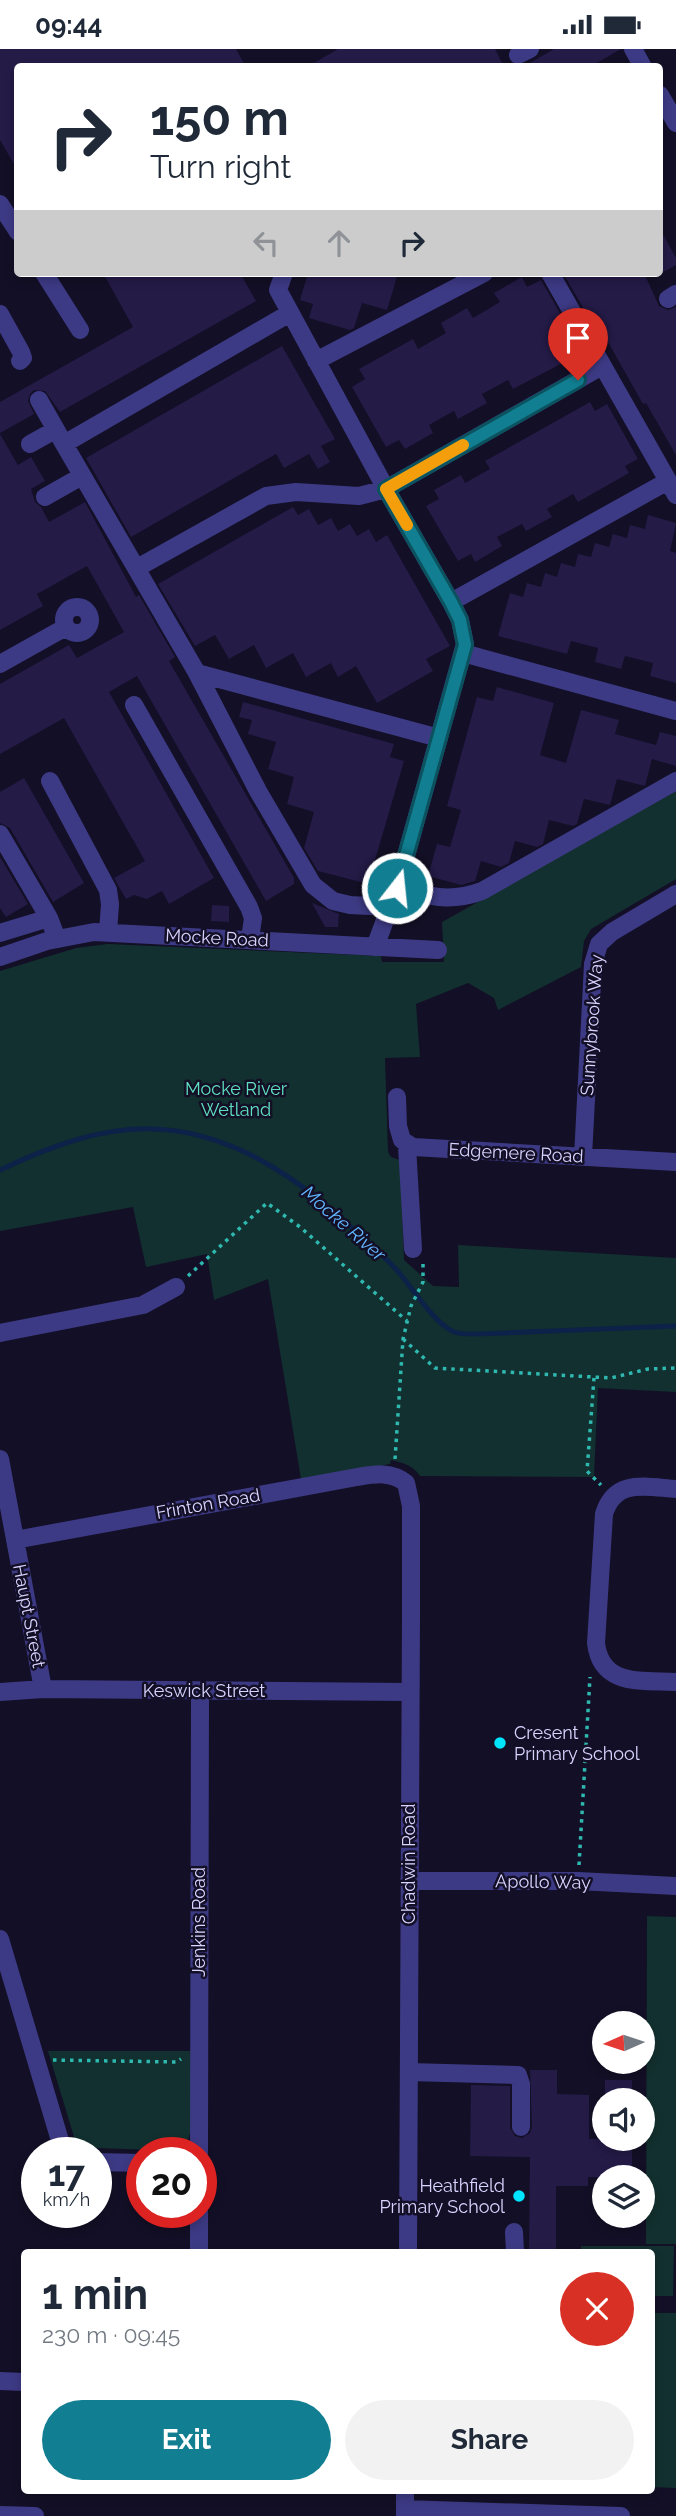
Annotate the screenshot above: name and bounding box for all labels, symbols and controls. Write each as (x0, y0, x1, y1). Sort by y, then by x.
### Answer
text: 09:44 (35, 10, 102, 40)
text: 150 m (150, 89, 289, 146)
icon: right (35, 91, 126, 182)
text: Turn right (150, 148, 291, 185)
icon: left (247, 224, 285, 262)
icon: ahead (320, 224, 358, 262)
icon: right (393, 224, 431, 262)
pin (548, 308, 608, 380)
icon: arrive (559, 319, 597, 357)
position arrow (360, 851, 434, 925)
street label: Mocke Road (165, 924, 269, 951)
street label: Sunnybrook Way (576, 953, 607, 1096)
park label: Mocke River Wetland (185, 1078, 288, 1120)
street label: Edgemere Road (448, 1138, 584, 1167)
water label: Mocke River (298, 1181, 391, 1266)
street label: Frinton Road (154, 1484, 262, 1523)
street label: Haupt Street (9, 1562, 50, 1670)
street label: Keswick Street (143, 1680, 265, 1701)
place label: Cresent Primary School (514, 1722, 640, 1764)
marker: Cresent Primary School (492, 1735, 508, 1751)
street label: Chadwin Road (398, 1804, 419, 1924)
street label: Jenkins Road (188, 1867, 209, 1977)
street label: Apollo Way (495, 1870, 591, 1893)
north arrow (592, 2011, 654, 2074)
map controls (592, 2011, 655, 2228)
button: sound (592, 2088, 655, 2151)
speed limit sign: 20 (126, 2137, 217, 2228)
text: 17 (48, 2153, 85, 2194)
button: layers (592, 2165, 655, 2228)
place label: Heathfield Primary School (379, 2175, 505, 2217)
marker: Heathfield Primary School (511, 2188, 527, 2204)
text: km/h (43, 2189, 90, 2210)
text: 1 min (42, 2270, 148, 2319)
button: close (560, 2272, 634, 2346)
text: 230 m · 09:45 (42, 2321, 180, 2348)
button: Exit (42, 2400, 331, 2480)
button: Share (345, 2400, 634, 2480)

